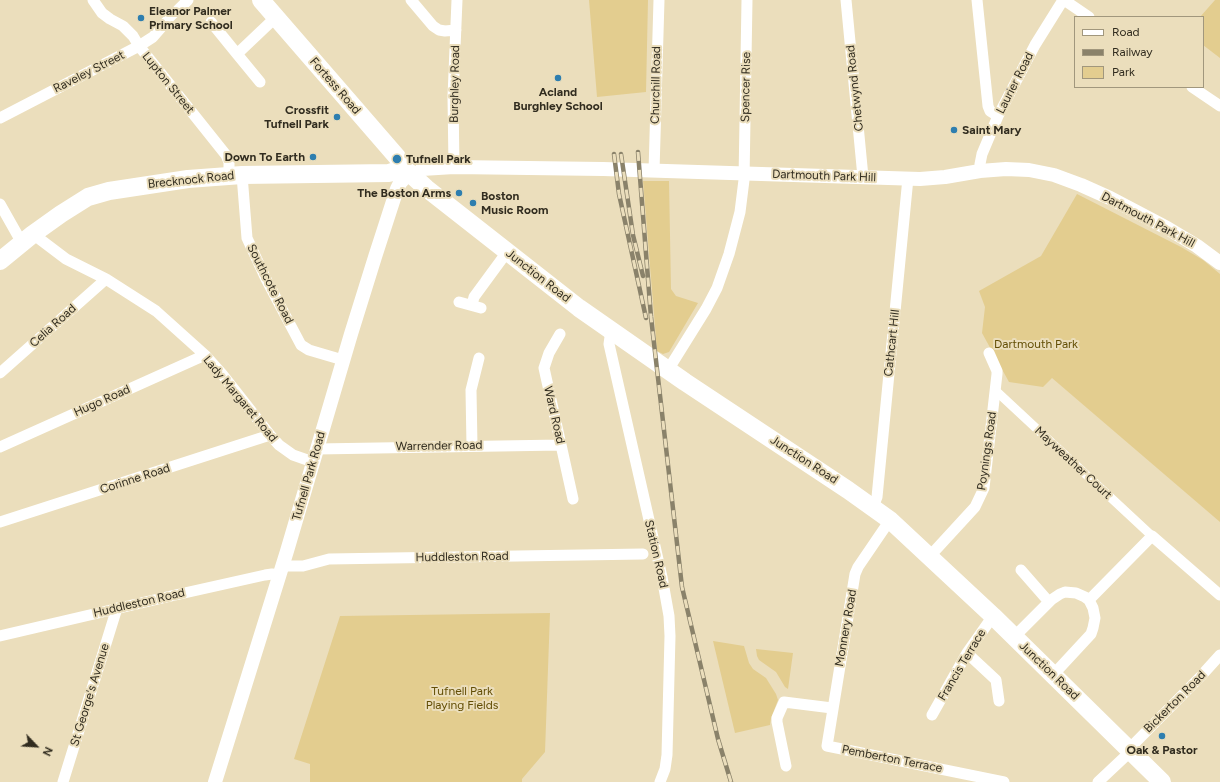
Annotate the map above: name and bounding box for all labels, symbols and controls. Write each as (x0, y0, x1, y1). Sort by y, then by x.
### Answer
place label: Eleanor Palmer Primary School (149, 4, 233, 32)
marker: Eleanor Palmer Primary School (136, 13, 146, 23)
legend (1074, 16, 1204, 88)
text: Road (1112, 25, 1140, 39)
street label: Chetwynd Road (843, 44, 867, 132)
street label: Burghley Road (447, 45, 463, 123)
text: Railway (1112, 45, 1153, 59)
street label: Churchill Road (648, 46, 664, 124)
street label: Raveley Street (51, 48, 127, 96)
street label: Lupton Street (139, 49, 197, 117)
street label: Laurier Road (993, 50, 1037, 116)
street label: Spencer Rise (738, 52, 754, 122)
street label: Fortess Road (307, 55, 363, 117)
text: Park (1112, 65, 1135, 79)
marker: Acland Burghley School (553, 73, 563, 83)
place label: Acland Burghley School (513, 85, 603, 113)
place label: Crossfit Tufnell Park (264, 103, 329, 131)
marker: Crossfit Tufnell Park (332, 112, 342, 122)
place label: Saint Mary (962, 123, 1021, 137)
marker: Saint Mary (949, 125, 959, 135)
place label: Down To Earth (224, 150, 305, 164)
marker: Down To Earth (308, 152, 318, 162)
place label: Tufnell Park (406, 152, 471, 166)
marker: Tufnell Park (391, 153, 403, 165)
street label: Dartmouth Park Hill (772, 167, 876, 185)
street label: Brecknock Road (147, 168, 235, 192)
place label: The Boston Arms (357, 186, 451, 200)
marker: The Boston Arms (454, 188, 464, 198)
place label: Boston Music Room (481, 189, 548, 217)
street label: Dartmouth Park Hill (1099, 189, 1197, 251)
marker: Boston Music Room (468, 198, 478, 208)
street label: Southcote Road (244, 242, 296, 326)
street label: Junction Road (503, 246, 573, 306)
street label: Celia Road (27, 301, 79, 351)
street label: Cathcart Hill (881, 309, 903, 377)
park label: Dartmouth Park (994, 337, 1078, 351)
street label: Lady Margaret Road (200, 353, 280, 445)
street label: Hugo Road (72, 382, 132, 420)
street label: Ward Road (540, 385, 568, 445)
street label: Poynings Road (974, 411, 1000, 491)
street label: Mayweather Court (1031, 424, 1115, 502)
street label: Tufnell Park Road (289, 430, 329, 522)
street label: Junction Road (768, 433, 840, 487)
street label: Warrender Road (396, 438, 482, 454)
street label: Corinne Road (98, 461, 172, 497)
street label: Station Road (641, 518, 671, 590)
street label: Huddleston Road (415, 549, 509, 565)
street label: Huddleston Road (92, 585, 186, 621)
street label: Monnery Road (832, 588, 860, 668)
street label: Francis Terrace (935, 627, 989, 703)
street label: Junction Road (1016, 639, 1082, 703)
street label: St George's Avenue (68, 642, 112, 748)
street label: Bickerton Road (1141, 668, 1209, 736)
park label: Tufnell Park Playing Fields (426, 684, 498, 712)
north arrow (16, 726, 56, 766)
marker: Oak & Pastor (1157, 731, 1167, 741)
street label: Pemberton Terrace (841, 742, 943, 776)
place label: Oak & Pastor (1126, 743, 1198, 757)
text: N (40, 745, 55, 758)

